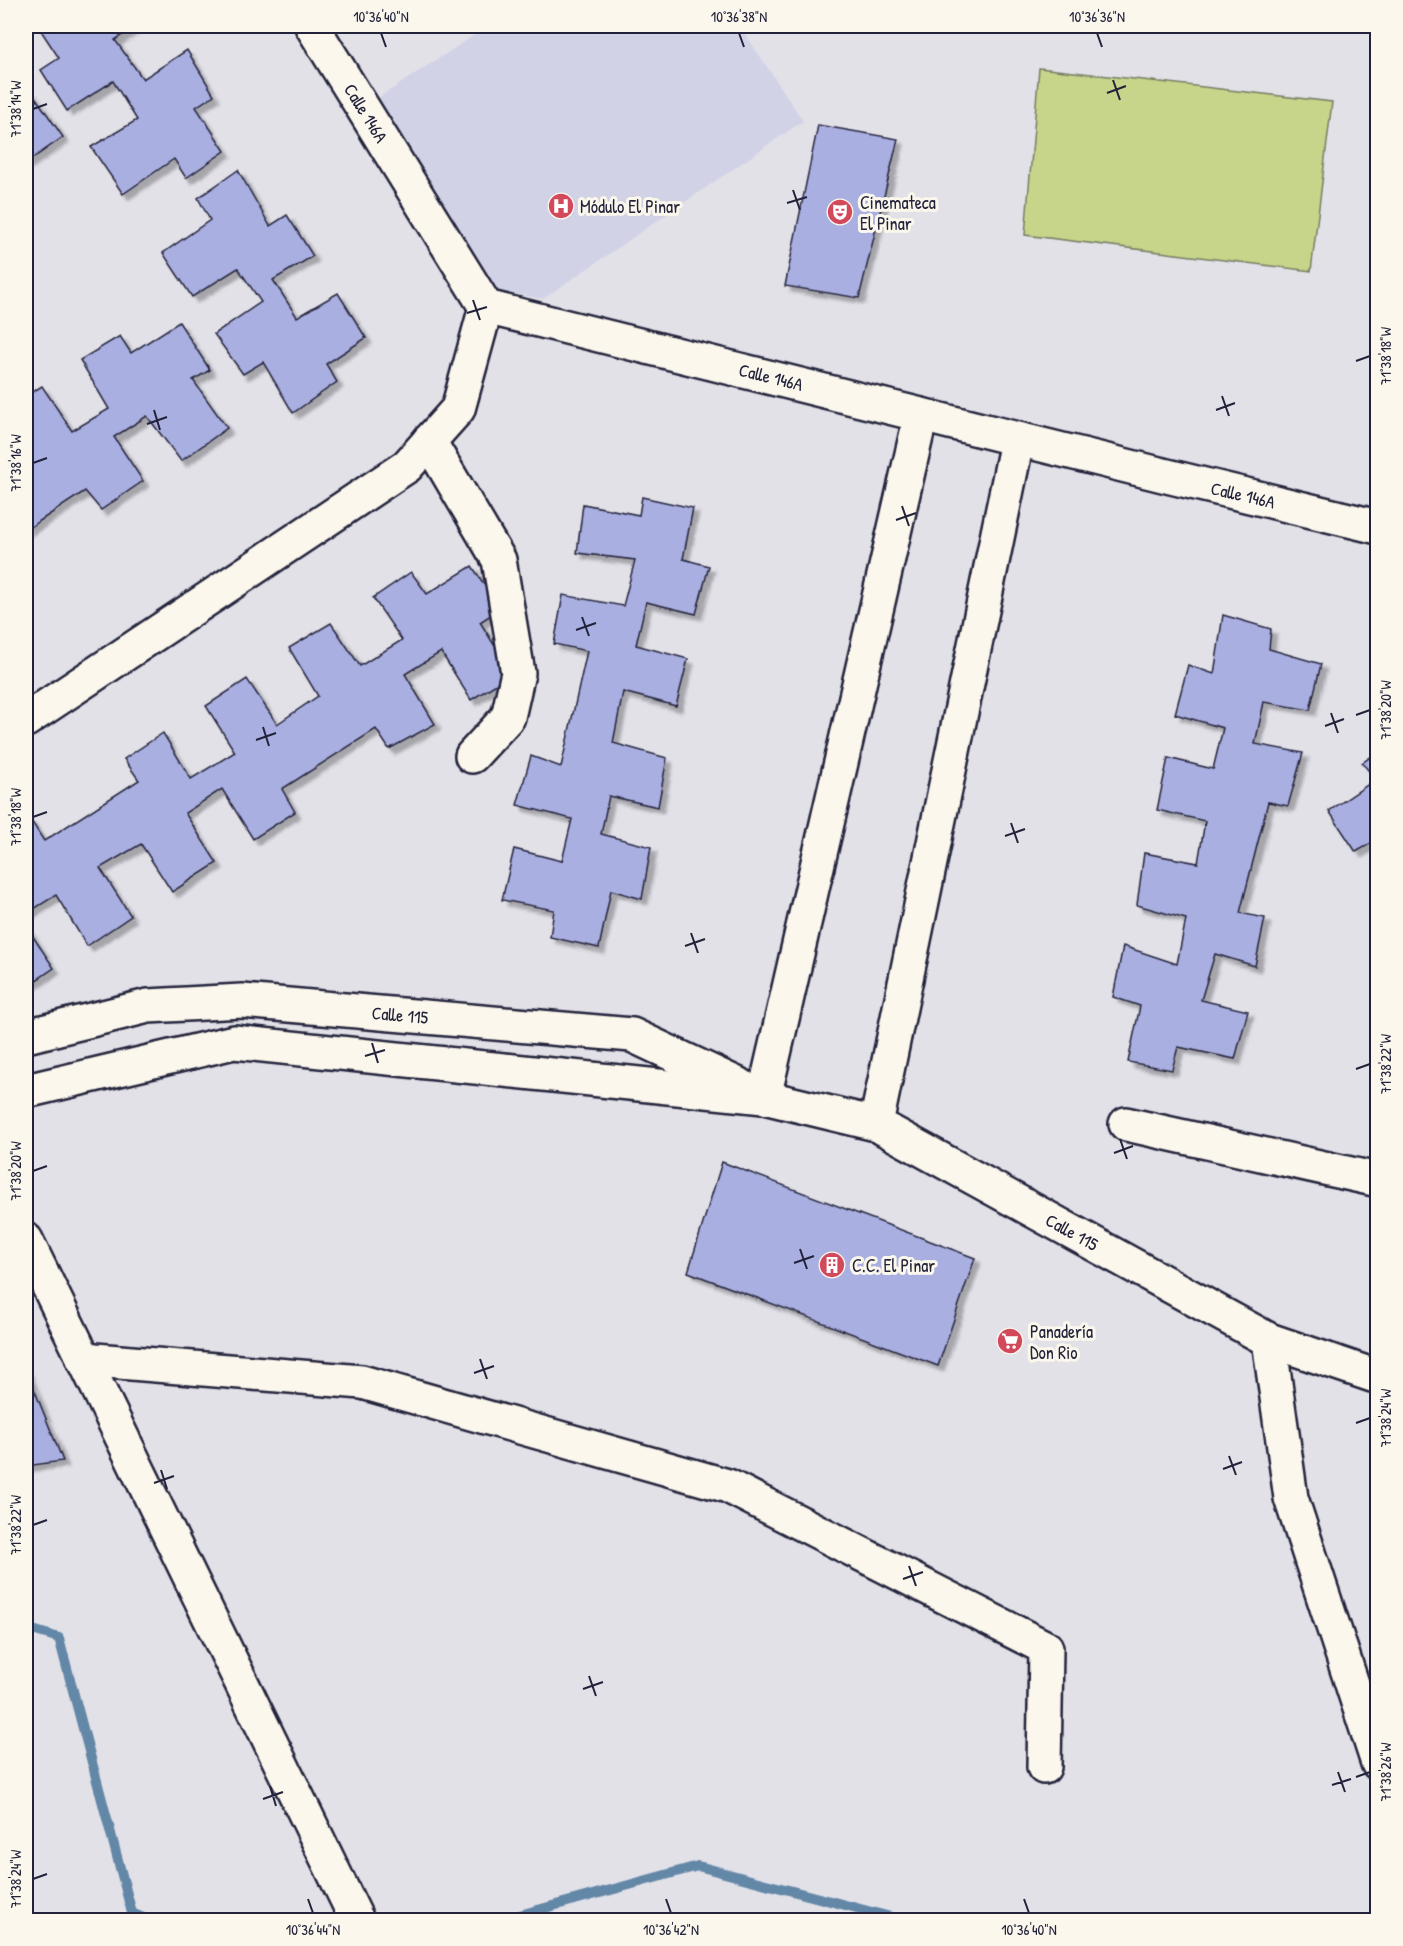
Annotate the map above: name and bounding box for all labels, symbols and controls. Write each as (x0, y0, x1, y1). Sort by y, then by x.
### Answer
text: 10°36'40"N (353, 6, 409, 27)
text: 10°36'38"N (711, 6, 767, 27)
text: 10°36'36"N (1069, 6, 1125, 27)
street label: Calle 146A (338, 79, 394, 147)
text: 71°38'14"W (5, 80, 26, 137)
place label: Cinemateca El Pinar (860, 190, 936, 236)
hospital icon: Módulo El Pinar (546, 191, 576, 221)
place label: Módulo El Pinar (580, 194, 680, 219)
theatre icon: Cinemateca El Pinar (825, 197, 855, 227)
text: 71°38'18"W (1375, 326, 1396, 385)
street label: Calle 146A (736, 357, 806, 397)
text: 71°38'16"W (5, 434, 26, 492)
street label: Calle 146A (1208, 475, 1278, 515)
text: 71°38'20"W (1375, 679, 1396, 740)
text: 71°38'18"W (5, 787, 26, 846)
street label: Calle 115 (371, 1000, 430, 1030)
text: 71°38'22"W (1375, 1033, 1396, 1094)
text: 71°38'20"W (5, 1140, 26, 1201)
street label: Calle 115 (1041, 1207, 1103, 1257)
building icon: C.C. El Pinar (817, 1250, 847, 1280)
place label: C.C. El Pinar (852, 1253, 935, 1278)
place label: Panadería Don Rio (1030, 1319, 1093, 1365)
supermarket icon: Panadería Don Rio (995, 1326, 1025, 1356)
text: 71°38'24"W (1375, 1388, 1396, 1447)
text: 71°38'22"W (5, 1494, 26, 1555)
text: 71°38'26"W (1375, 1742, 1396, 1801)
text: 71°38'24"W (5, 1849, 26, 1908)
text: 10°36'44"N (286, 1919, 340, 1940)
text: 10°36'42"N (643, 1919, 699, 1940)
text: 10°36'40"N (1001, 1919, 1057, 1940)

